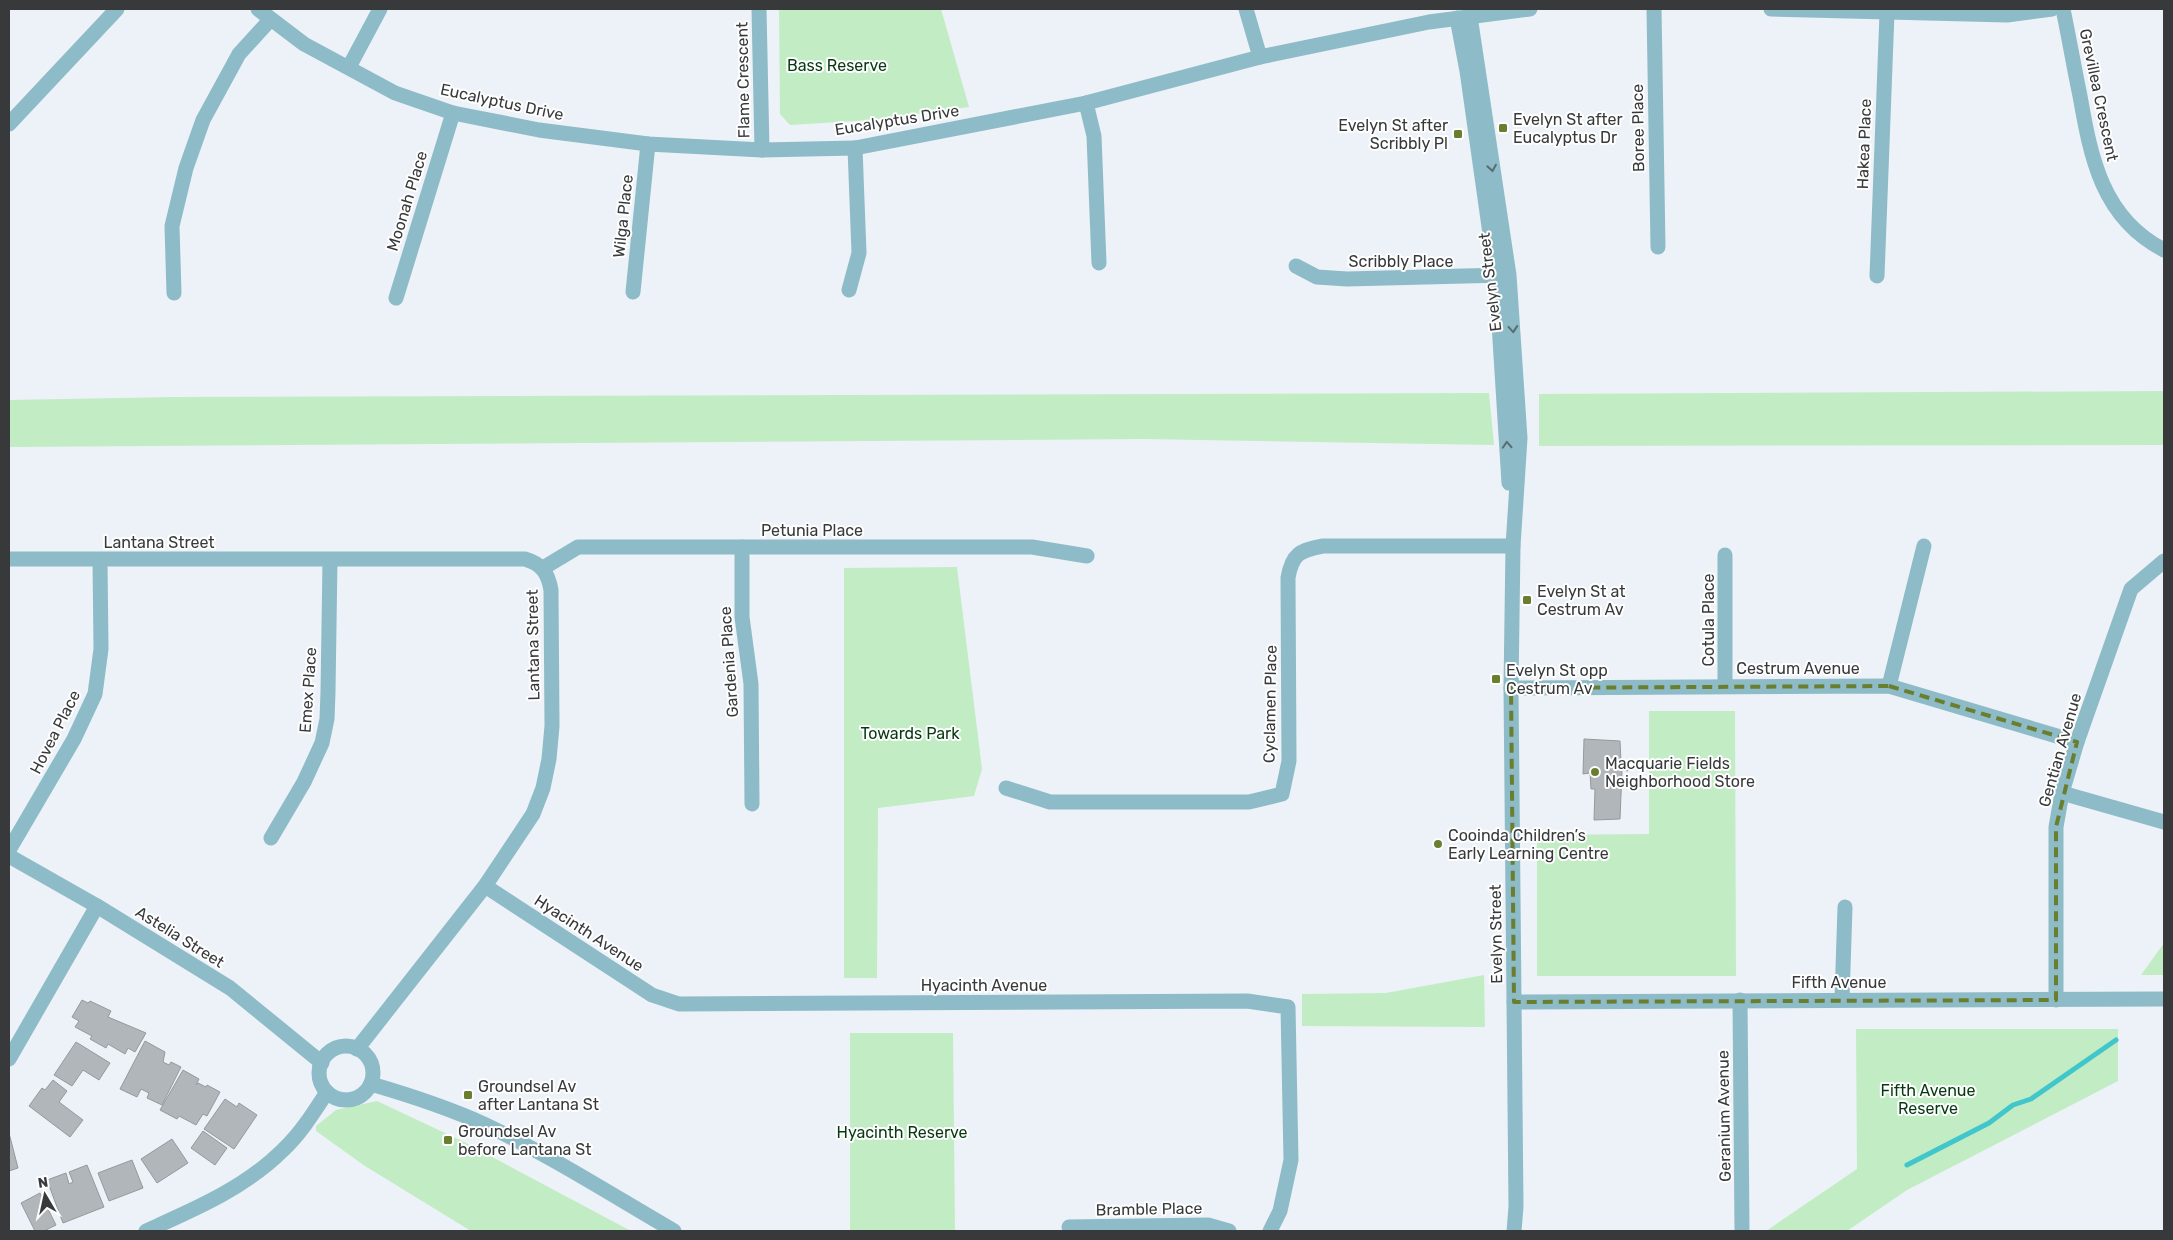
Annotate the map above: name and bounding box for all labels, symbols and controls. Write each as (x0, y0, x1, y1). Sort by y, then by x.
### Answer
street label: Flame Crescent (732, 22, 754, 138)
street label: Grevillea Crescent (2076, 27, 2122, 163)
park label: Bass Reserve (787, 56, 887, 75)
street label: Eucalyptus Drive (439, 80, 565, 124)
street label: Boree Place (1628, 84, 1648, 172)
street label: Hakea Place (1853, 98, 1875, 190)
street label: Eucalyptus Drive (834, 101, 961, 139)
place label: Evelyn St after Eucalyptus Dr (1513, 110, 1623, 147)
place label: Evelyn St after Scribbly Pl (1338, 116, 1448, 153)
marker: Evelyn St after Eucalyptus Dr (1497, 122, 1509, 134)
marker: Evelyn St after Scribbly Pl (1452, 128, 1464, 140)
street label: Moonah Place (383, 148, 431, 254)
one-way arrow (1486, 164, 1497, 172)
street label: Wilga Place (609, 173, 637, 259)
street label: Evelyn Street (1475, 231, 1505, 333)
street label: Scribbly Place (1349, 252, 1453, 271)
one-way arrow (1508, 325, 1519, 333)
one-way arrow (1501, 441, 1512, 449)
street label: Petunia Place (761, 521, 863, 540)
street label: Lantana Street (103, 533, 215, 552)
street label: Cotula Place (1699, 573, 1718, 667)
place label: Evelyn St at Cestrum Av (1537, 582, 1625, 619)
street label: Lantana Street (523, 589, 543, 701)
marker: Evelyn St at Cestrum Av (1521, 594, 1533, 606)
street label: Gardenia Place (716, 606, 742, 718)
street label: Cyclamen Place (1259, 645, 1281, 763)
street label: Emex Place (296, 646, 320, 734)
street label: Cestrum Avenue (1736, 659, 1860, 678)
place label: Evelyn St opp Cestrum Av (1506, 661, 1608, 698)
marker: Evelyn St opp Cestrum Av (1490, 673, 1502, 685)
street label: Hovea Place (26, 687, 84, 777)
street label: Gentian Avenue (2035, 691, 2085, 809)
park label: Towards Park (861, 724, 960, 743)
place label: Macquarie Fields Neighborhood Store (1605, 754, 1755, 791)
marker: Macquarie Fields Neighborhood Store (1589, 766, 1601, 778)
place label: Cooinda Children’s Early Learning Centre (1448, 826, 1609, 863)
marker: Cooinda Children’s Early Learning Centre (1432, 838, 1444, 850)
street label: Evelyn Street (1486, 884, 1506, 984)
street label: Hyacinth Avenue (531, 891, 647, 975)
street label: Astelia Street (132, 902, 228, 972)
street label: Fifth Avenue (1792, 973, 1886, 992)
street label: Hyacinth Avenue (921, 976, 1047, 995)
street label: Geranium Avenue (1713, 1050, 1735, 1182)
place label: Groundsel Av after Lantana St (478, 1077, 599, 1114)
park label: Fifth Avenue Reserve (1881, 1081, 1975, 1118)
marker: Groundsel Av after Lantana St (462, 1089, 474, 1101)
place label: Groundsel Av before Lantana St (458, 1122, 592, 1159)
park label: Hyacinth Reserve (836, 1123, 968, 1142)
marker: Groundsel Av before Lantana St (442, 1134, 454, 1146)
north arrow (20, 1170, 70, 1220)
text: N (37, 1173, 49, 1192)
street label: Bramble Place (1095, 1199, 1203, 1219)

